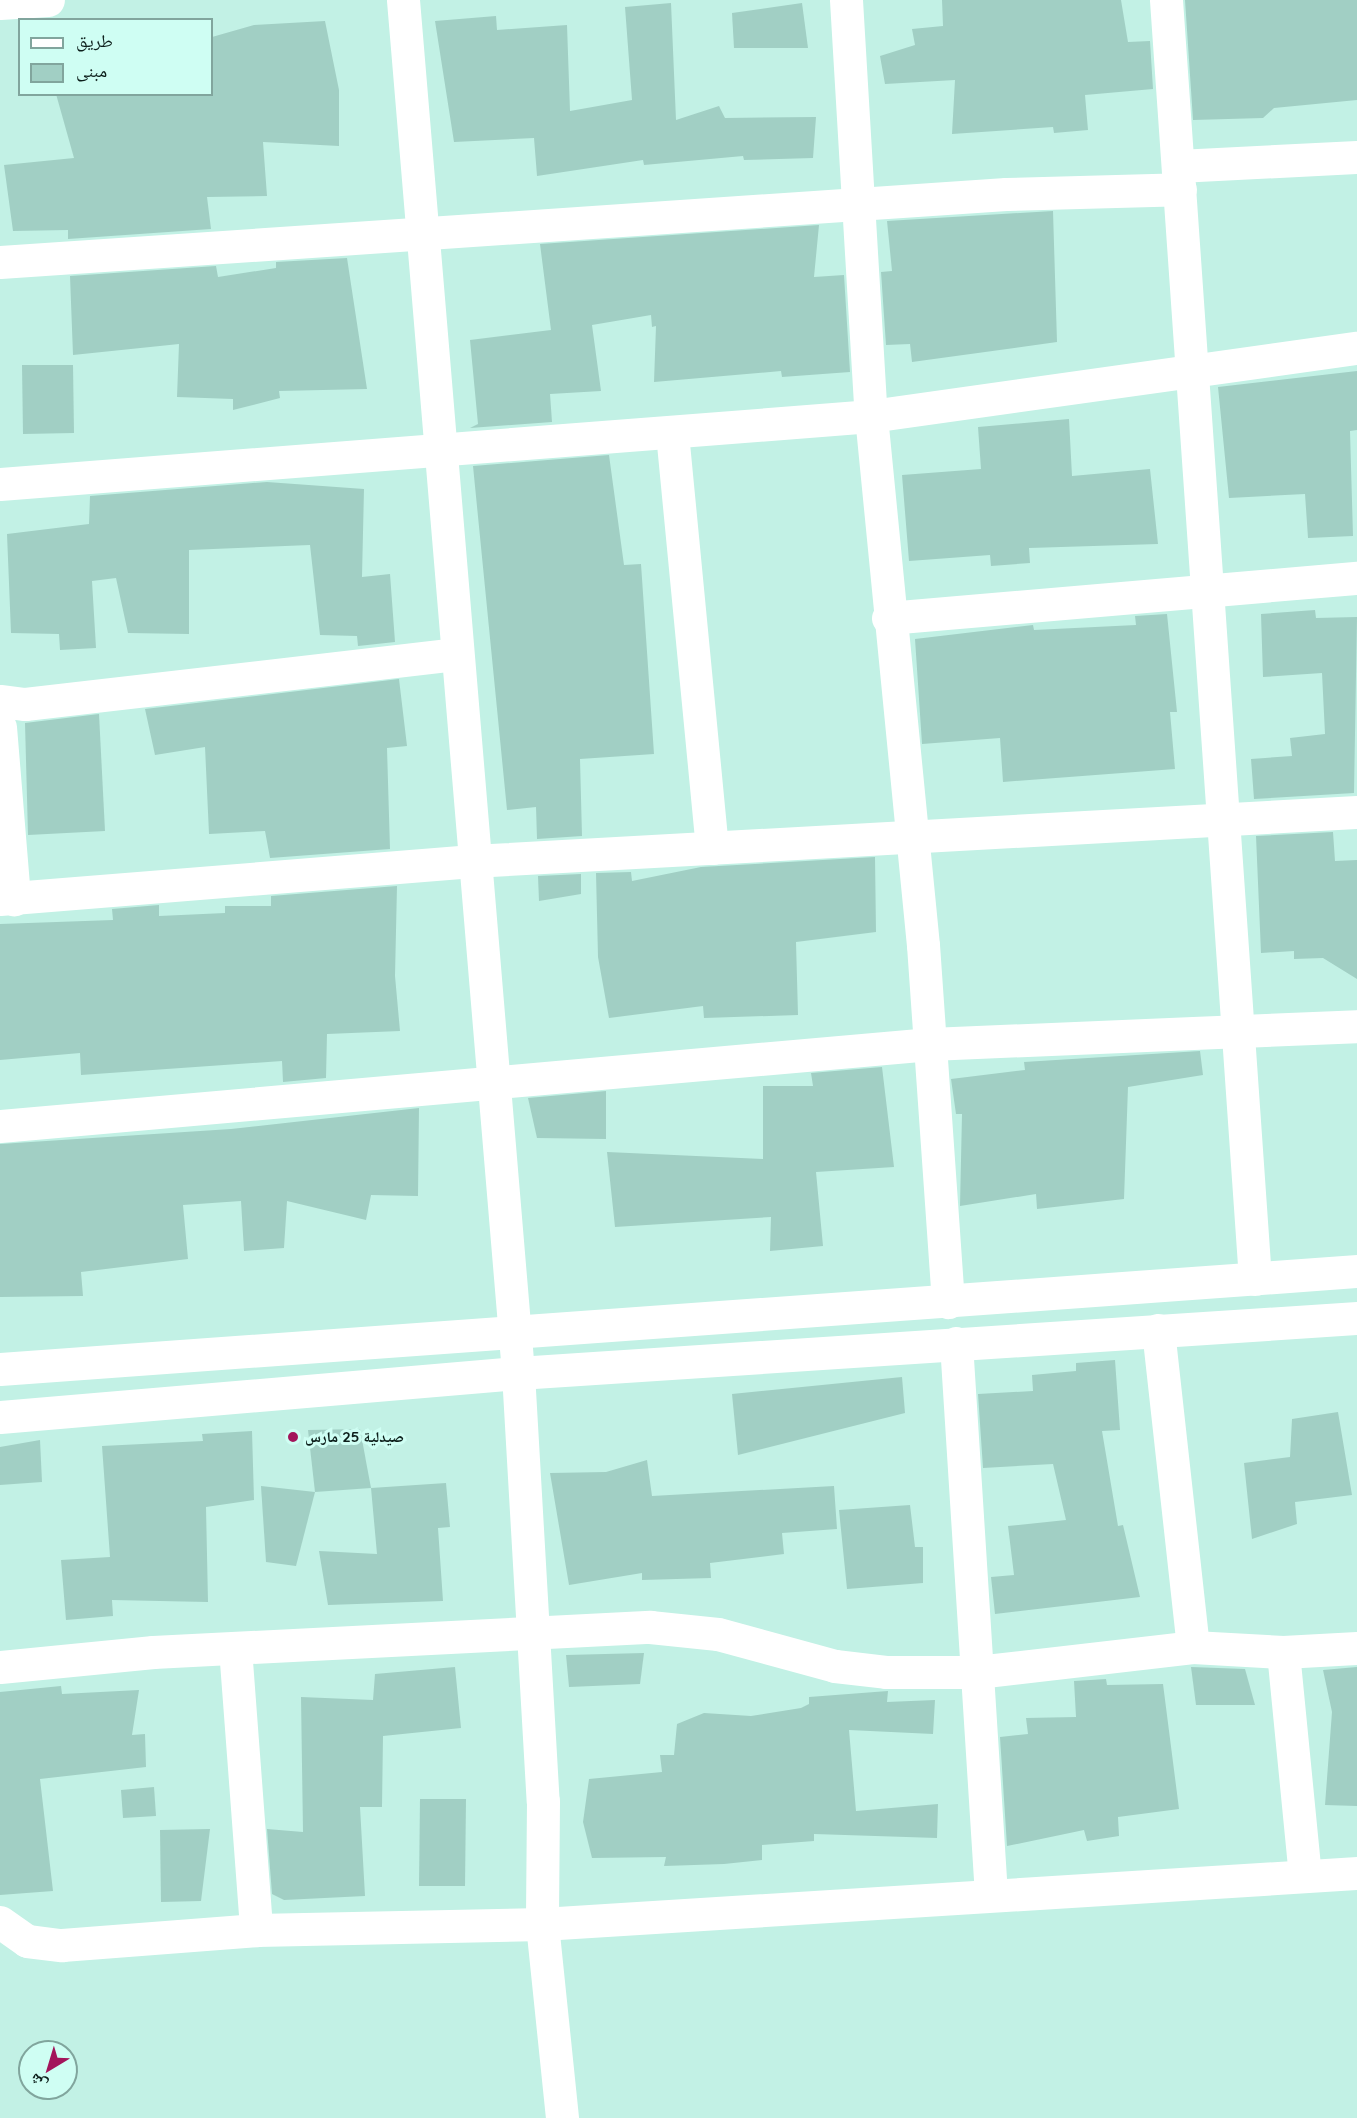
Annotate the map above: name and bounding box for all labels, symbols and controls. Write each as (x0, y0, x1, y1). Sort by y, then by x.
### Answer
legend (18, 18, 213, 96)
text: طريق (76, 29, 113, 52)
text: مبنى (76, 59, 107, 82)
place label: صيدلية 25 مارس (305, 1428, 404, 1446)
marker: صيدلية 25 مارس (286, 1430, 300, 1444)
north arrow (18, 2040, 78, 2100)
text: ش (25, 2070, 51, 2096)

